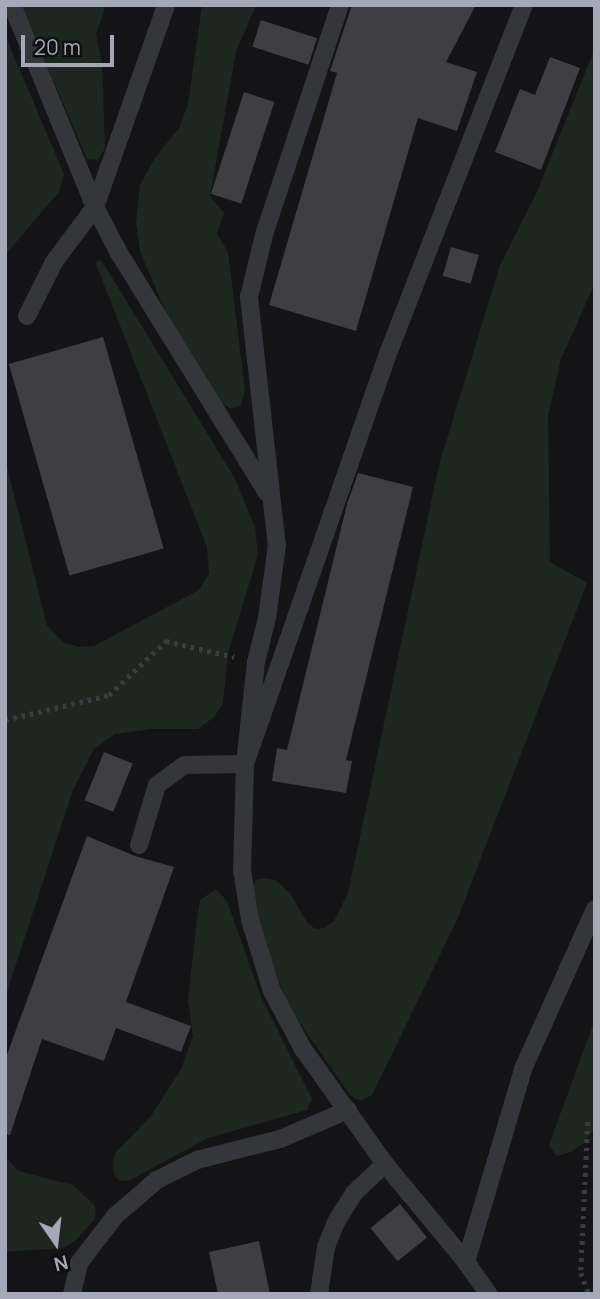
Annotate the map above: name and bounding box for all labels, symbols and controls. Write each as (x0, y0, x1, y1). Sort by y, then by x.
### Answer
scale bar (24, 21, 117, 65)
text: 20 m (34, 33, 81, 61)
north arrow (21, 1208, 91, 1278)
text: N (51, 1249, 71, 1278)

